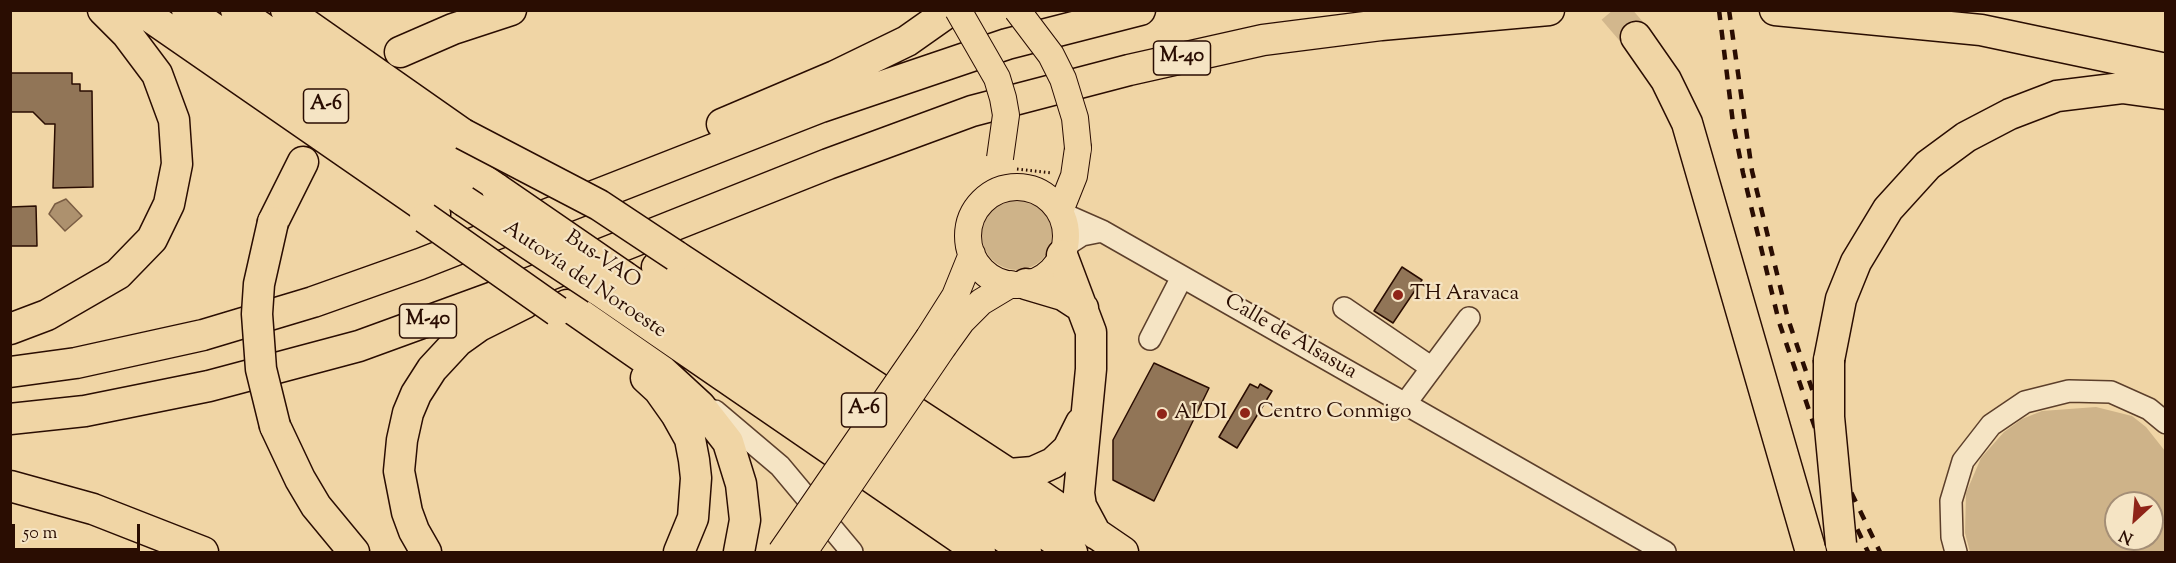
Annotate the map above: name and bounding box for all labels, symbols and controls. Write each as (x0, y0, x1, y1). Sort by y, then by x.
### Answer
road number: M-40 (1154, 41, 1210, 75)
road number: A-6 (304, 89, 348, 123)
street label: Autovía del Noroeste (498, 217, 670, 345)
street label: Bus-VAO (559, 226, 645, 296)
place label: TH Aravaca (1410, 282, 1519, 308)
marker: TH Aravaca (1391, 288, 1405, 302)
street label: Calle de Alsasua (1219, 290, 1361, 386)
road number: M-40 (400, 304, 456, 338)
road number: A-6 (842, 393, 886, 427)
place label: Centro Conmigo (1257, 400, 1411, 426)
place label: ALDI (1174, 401, 1227, 427)
marker: Centro Conmigo (1238, 406, 1252, 420)
marker: ALDI (1155, 407, 1169, 421)
north arrow (2104, 491, 2164, 551)
scale bar (15, 512, 142, 550)
text: 50 m (23, 521, 57, 547)
text: N (2116, 523, 2138, 549)

